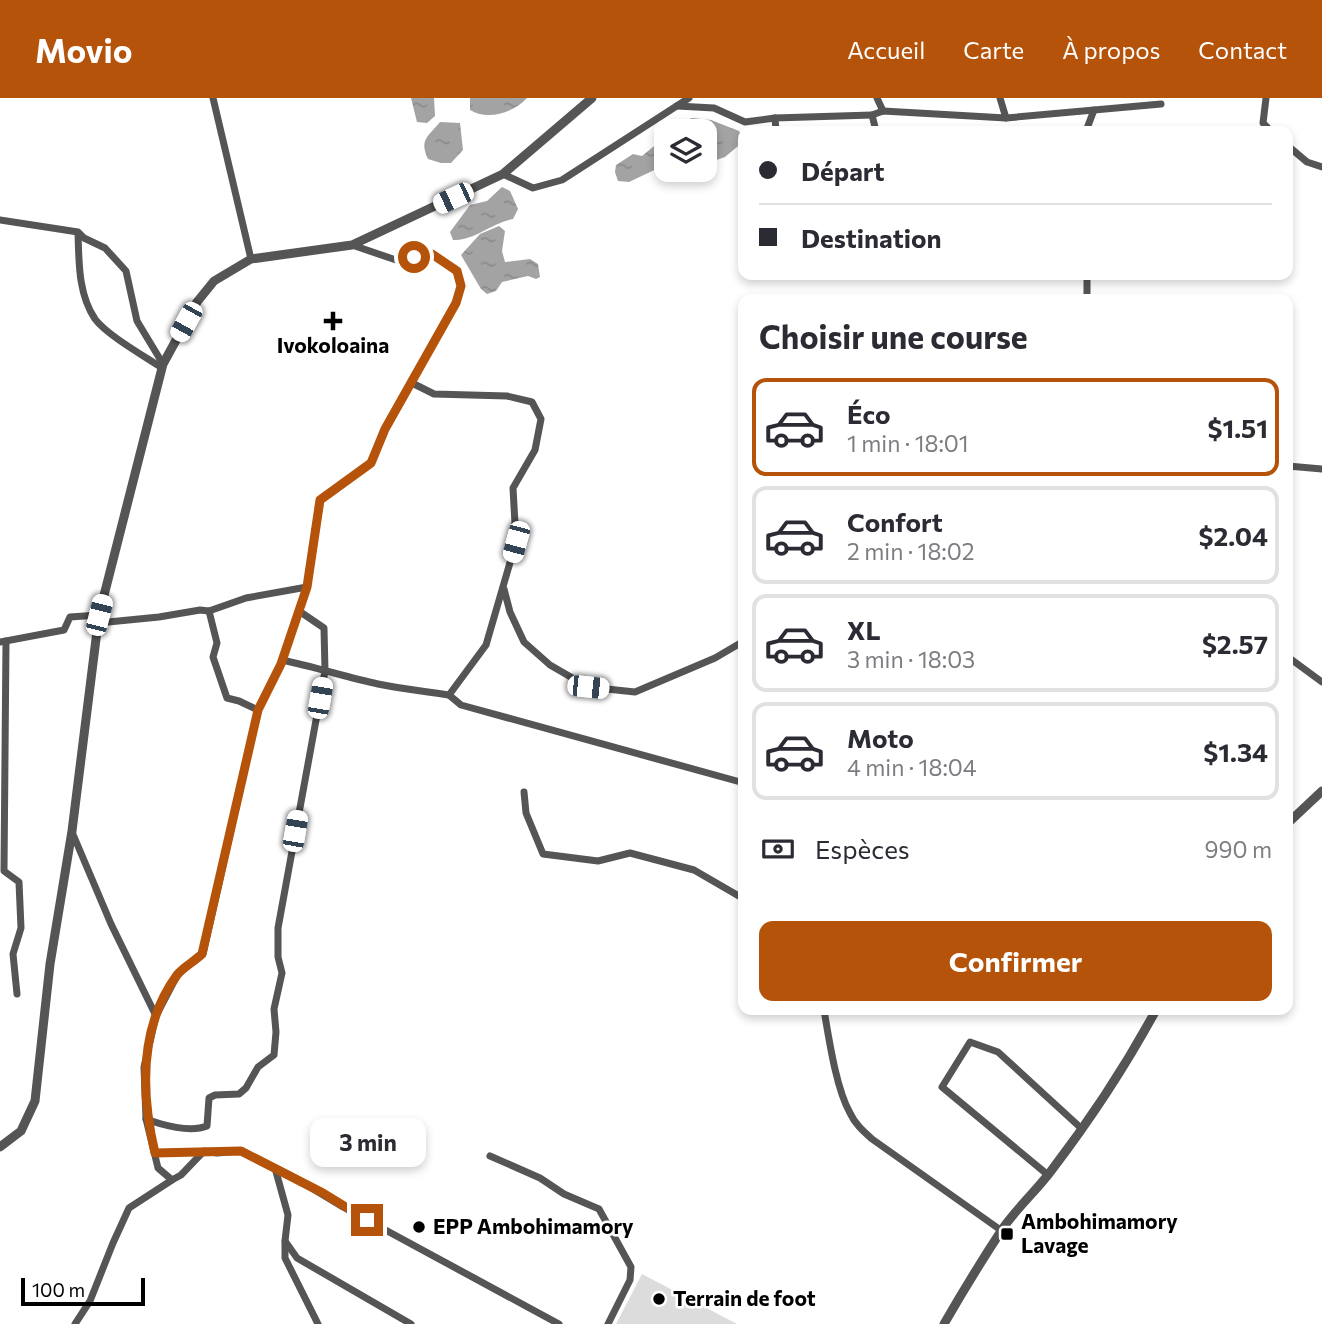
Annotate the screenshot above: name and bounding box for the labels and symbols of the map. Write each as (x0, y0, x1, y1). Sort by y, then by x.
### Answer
car (430, 180, 477, 216)
route start (398, 241, 430, 273)
car (167, 299, 206, 345)
marker: Ivokoloaina (323, 311, 343, 331)
place label: Ivokoloaina (277, 332, 389, 357)
car (501, 519, 532, 565)
car (84, 592, 115, 638)
car (567, 674, 610, 700)
car (307, 675, 334, 721)
car (282, 808, 309, 854)
callout: 3 min (309, 1118, 425, 1168)
route end (351, 1204, 383, 1236)
place label: Ambohimamory Lavage (1021, 1208, 1178, 1257)
place label: EPP Ambohimamory (433, 1213, 634, 1238)
marker: EPP Ambohimamory (411, 1219, 427, 1235)
marker: Ambohimamory Lavage (999, 1226, 1015, 1242)
scale bar (21, 1275, 145, 1307)
place label: Terrain de foot (673, 1285, 816, 1310)
marker: Terrain de foot (651, 1291, 667, 1307)

